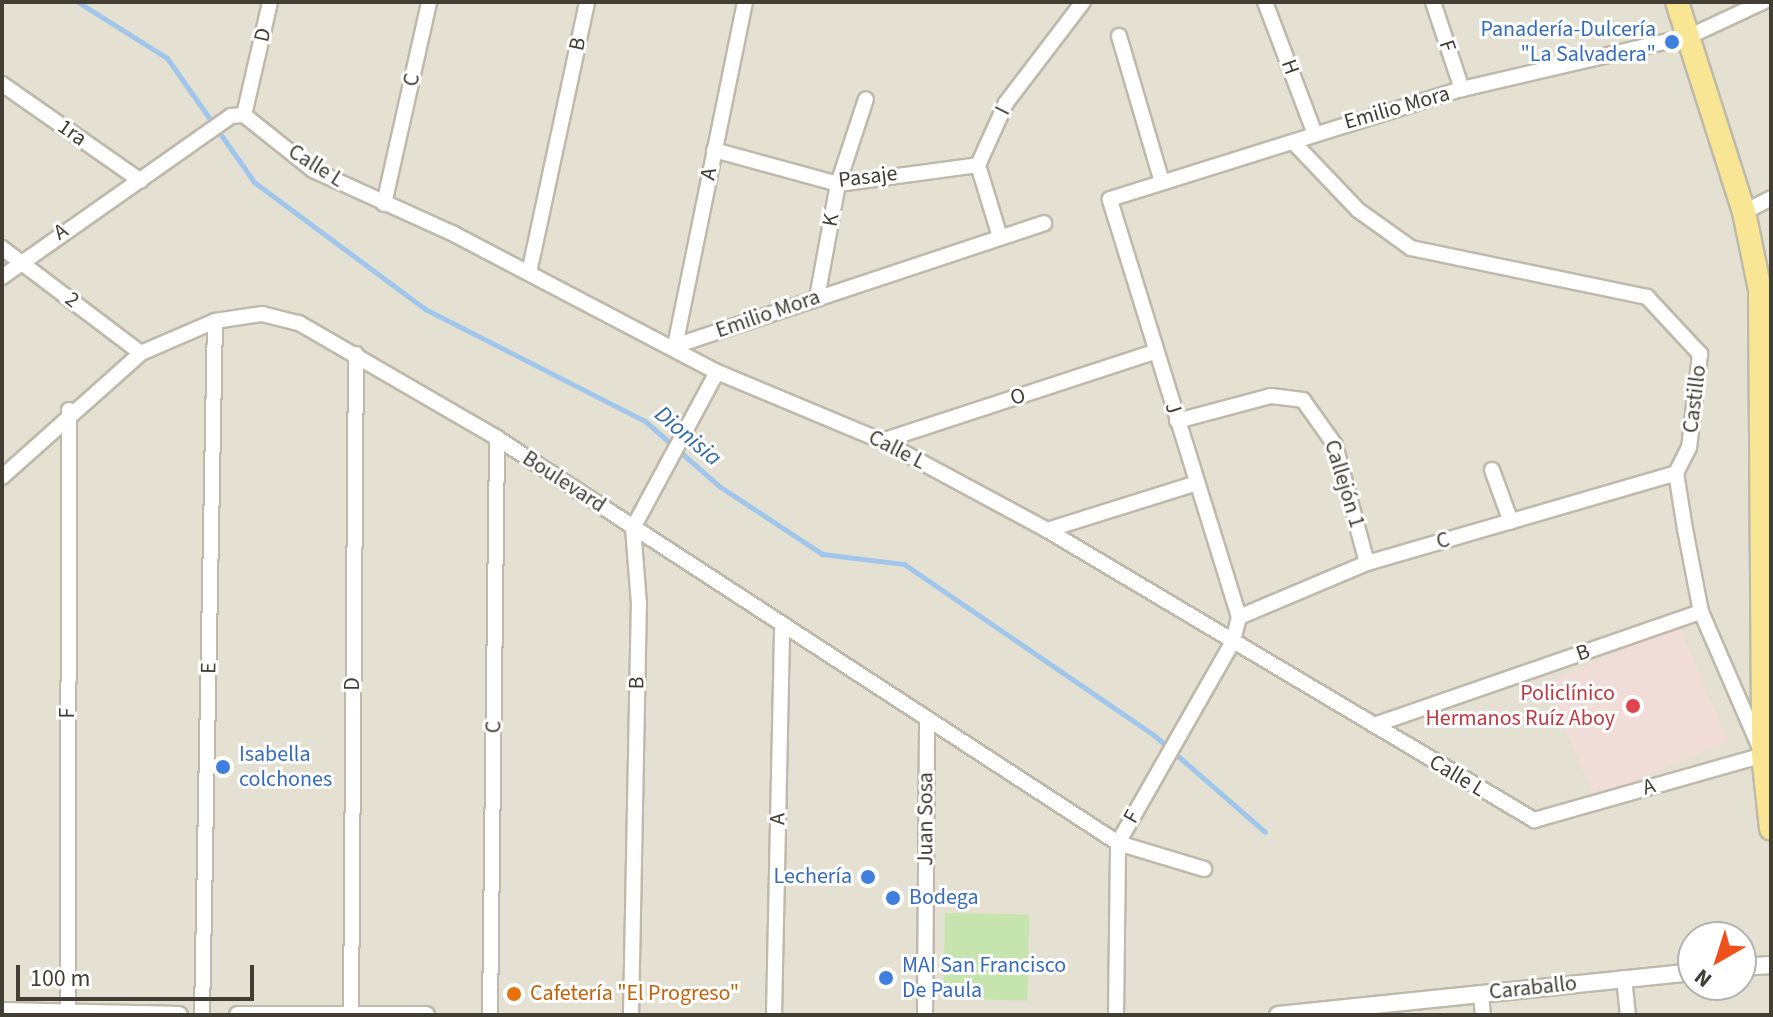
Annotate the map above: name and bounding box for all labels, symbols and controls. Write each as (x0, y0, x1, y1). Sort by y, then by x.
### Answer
place label: Panadería-Dulcería "La Salvadera" (1480, 16, 1656, 68)
street label: D (249, 25, 277, 45)
marker: Panadería-Dulcería "La Salvadera" (1663, 33, 1681, 51)
street label: B (564, 35, 592, 53)
street label: F (1433, 37, 1461, 55)
street label: H (1275, 56, 1305, 78)
street label: C (398, 71, 426, 89)
street label: Emilio Mora (1341, 80, 1453, 136)
street label: I (990, 102, 1016, 120)
street label: 1ra (52, 114, 92, 152)
street label: Calle L (283, 139, 349, 193)
street label: Pasaje (837, 160, 899, 194)
street label: A (695, 166, 723, 182)
street label: K (817, 211, 845, 229)
street label: A (49, 218, 73, 246)
street label: Emilio Mora (712, 284, 824, 344)
street label: 2 (60, 286, 84, 314)
street label: Castillo (1678, 363, 1712, 435)
street label: O (1007, 382, 1029, 412)
street label: J (1159, 399, 1187, 417)
water label: Dionisia (649, 400, 727, 472)
street label: Calle L (864, 424, 930, 476)
street label: Callejón 1 (1318, 437, 1370, 531)
street label: Boulevard (517, 445, 611, 519)
street label: C (1433, 527, 1453, 555)
street label: B (1573, 638, 1593, 668)
street label: E (196, 662, 222, 674)
street label: B (624, 676, 650, 690)
street label: D (340, 677, 366, 691)
place label: Policlínico Hermanos Ruíz Aboy (1425, 680, 1615, 732)
marker: Policlínico Hermanos Ruíz Aboy (1622, 695, 1644, 717)
street label: F (55, 708, 81, 718)
street label: C (481, 720, 507, 734)
place label: Isabella colchones (239, 741, 332, 792)
street label: Calle L (1424, 749, 1490, 803)
marker: Isabella colchones (214, 758, 232, 776)
street label: Juan Sosa (913, 772, 939, 866)
street label: A (1640, 773, 1658, 801)
street label: F (1118, 806, 1146, 828)
street label: A (765, 813, 791, 825)
place label: Lechería (774, 864, 852, 890)
marker: Lechería (859, 868, 877, 886)
place label: Bodega (909, 885, 979, 911)
marker: Bodega (884, 889, 902, 907)
north arrow (1677, 921, 1757, 1001)
scale bar (20, 949, 258, 999)
place label: MAI San Francisco De Paula (902, 952, 1066, 1004)
text: 100 m (30, 961, 90, 996)
text: N (1687, 961, 1719, 995)
marker: MAI San Francisco De Paula (877, 969, 895, 987)
street label: Caraballo (1488, 970, 1578, 1006)
place label: Cafetería "El Progreso" (530, 981, 739, 1007)
marker: Cafetería "El Progreso" (505, 985, 523, 1003)

